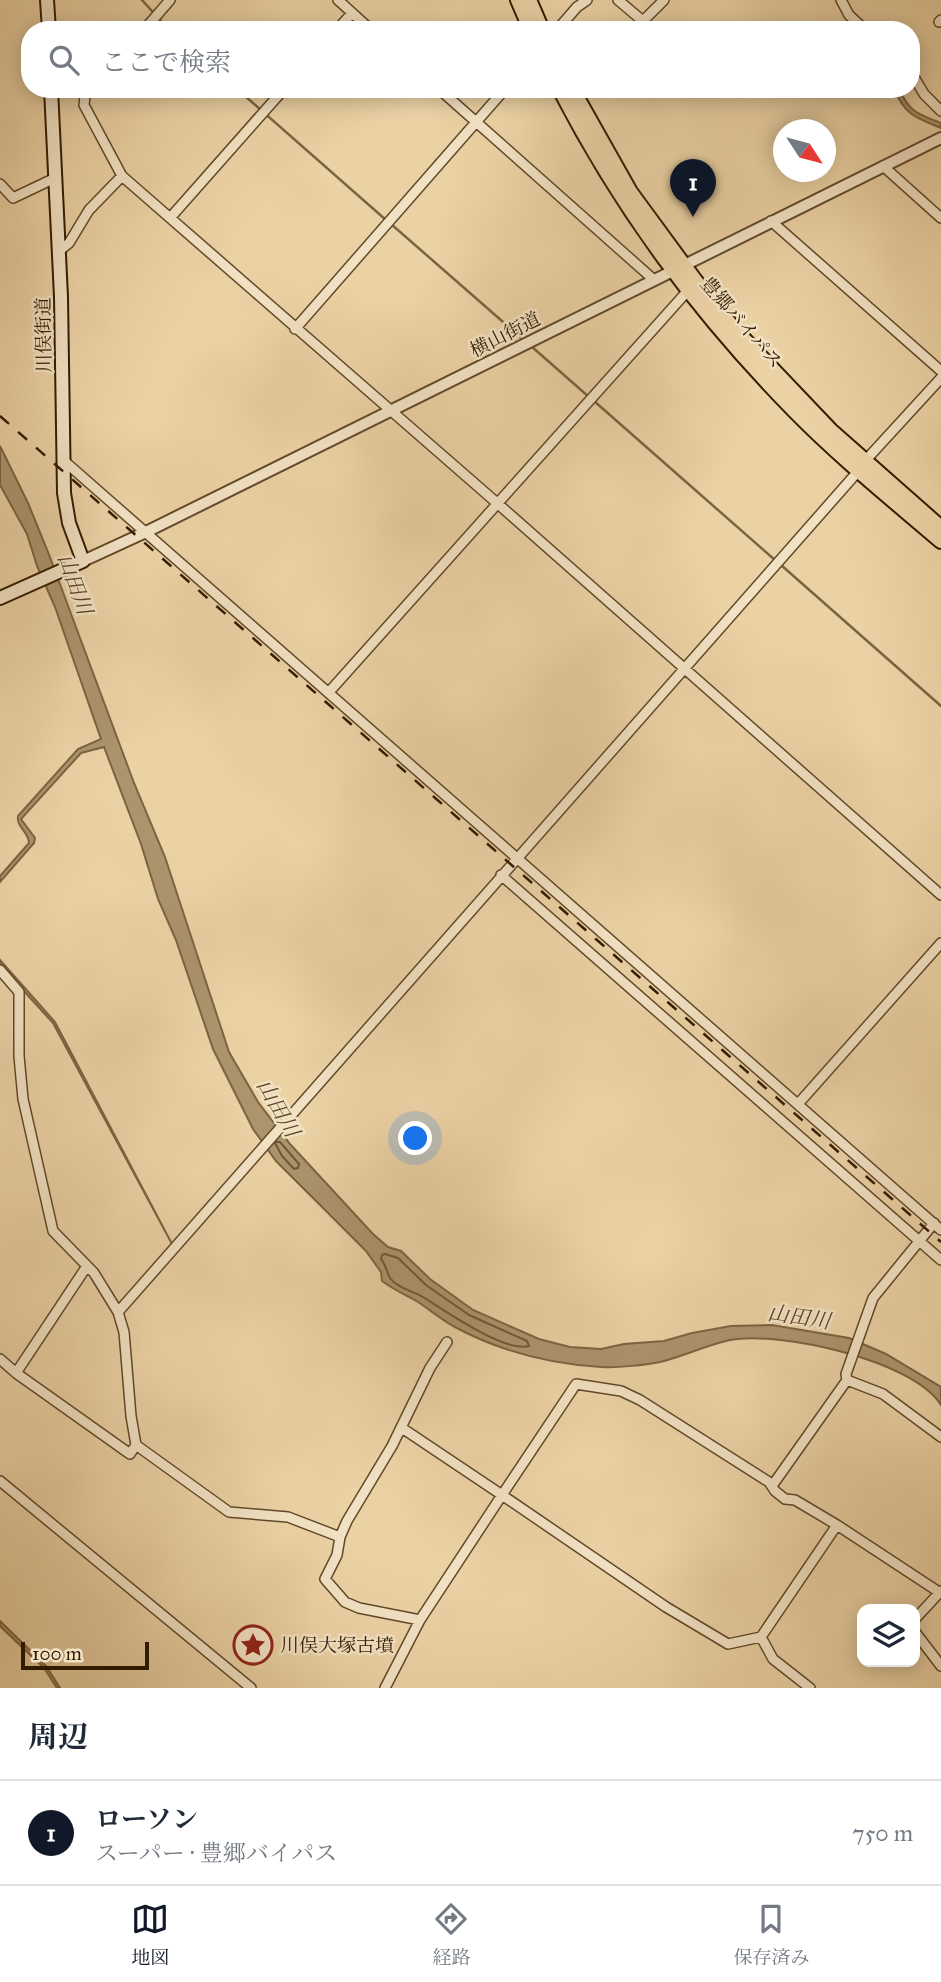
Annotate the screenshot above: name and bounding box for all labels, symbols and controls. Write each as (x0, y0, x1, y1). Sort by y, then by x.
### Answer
search box (21, 21, 920, 98)
icon: search (45, 41, 83, 79)
text: ここで検索 (101, 46, 231, 78)
north arrow (773, 119, 836, 182)
pin: 1 (670, 159, 716, 217)
street label: 豊郷バイパス (696, 272, 788, 373)
street label: 川俣街道 (31, 297, 56, 373)
street label: 横山街道 (466, 307, 544, 362)
water label: 山田川 (52, 550, 99, 620)
water label: 山田川 (251, 1074, 306, 1144)
your location (398, 1121, 432, 1155)
water label: 山田川 (766, 1300, 834, 1335)
map controls (857, 1604, 920, 1667)
button: layers (857, 1604, 920, 1667)
place icon: 川俣大塚古墳 (232, 1624, 274, 1666)
place label: 川俣大塚古墳 (280, 1634, 394, 1657)
scale bar (21, 1639, 149, 1671)
text: 100 m (32, 1642, 82, 1665)
text: 周辺 (28, 1719, 88, 1755)
text: ローソン (95, 1803, 198, 1835)
text: 1 (46, 1819, 56, 1847)
text: 750 m (852, 1819, 913, 1847)
text: スーパー · 豊郷バイパス (95, 1839, 337, 1867)
tab: 地図 (131, 1900, 170, 1969)
tab: 経路 (432, 1900, 471, 1969)
tab: 保存済み (733, 1900, 810, 1969)

